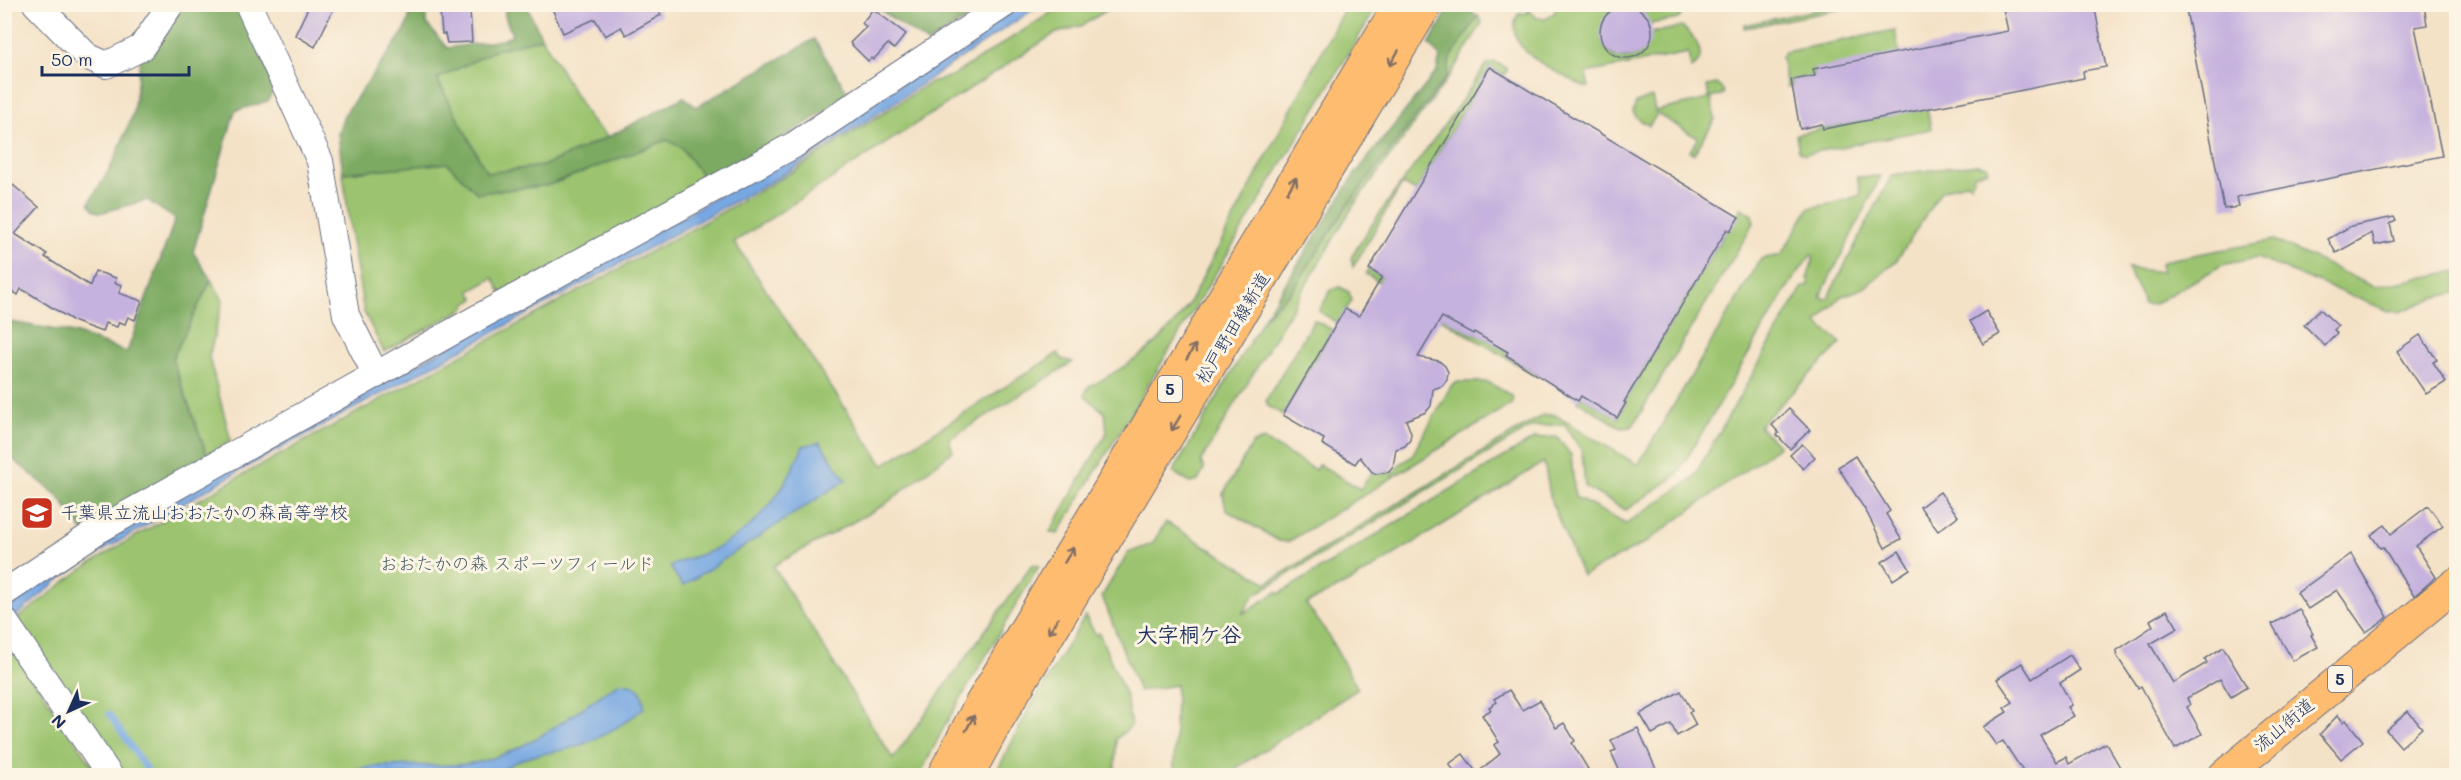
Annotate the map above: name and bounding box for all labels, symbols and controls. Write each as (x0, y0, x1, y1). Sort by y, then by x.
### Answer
scale bar (42, 39, 189, 77)
text: 50 m (51, 47, 93, 71)
one-way arrow (1388, 49, 1400, 66)
one-way arrow (1286, 177, 1298, 194)
street label: 松戸野田線新道 (1189, 267, 1275, 388)
one-way arrow (1186, 344, 1198, 361)
road number: 5 (1158, 376, 1182, 402)
one-way arrow (1169, 414, 1181, 431)
school or university icon: 千葉県立流山おおたかの森高等学校 (19, 495, 55, 531)
place label: 千葉県立流山おおたかの森高等学校 (60, 500, 348, 524)
one-way arrow (1064, 547, 1076, 564)
park label: おおたかの森 スポーツフィールド (380, 551, 654, 575)
one-way arrow (1047, 617, 1059, 634)
district label: 大字桐ケ谷 (1137, 620, 1242, 647)
road number: 5 (2328, 666, 2352, 692)
north arrow (39, 681, 99, 741)
street label: 流山街道 (2248, 692, 2319, 757)
text: N (46, 710, 70, 734)
one-way arrow (965, 715, 976, 733)

